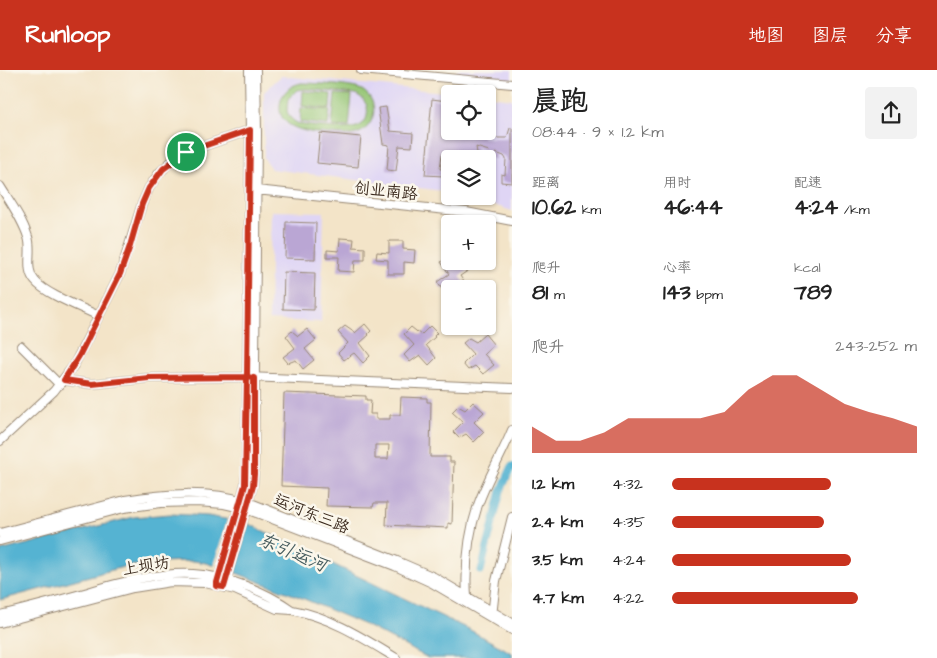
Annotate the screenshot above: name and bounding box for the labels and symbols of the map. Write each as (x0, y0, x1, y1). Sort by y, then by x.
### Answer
pin (165, 131, 207, 173)
street label: 创业南路 (353, 177, 419, 205)
street label: 运河东三路 (270, 489, 353, 539)
water label: 东引运河 (255, 527, 334, 579)
street label: 上坝坊 (121, 551, 172, 581)

